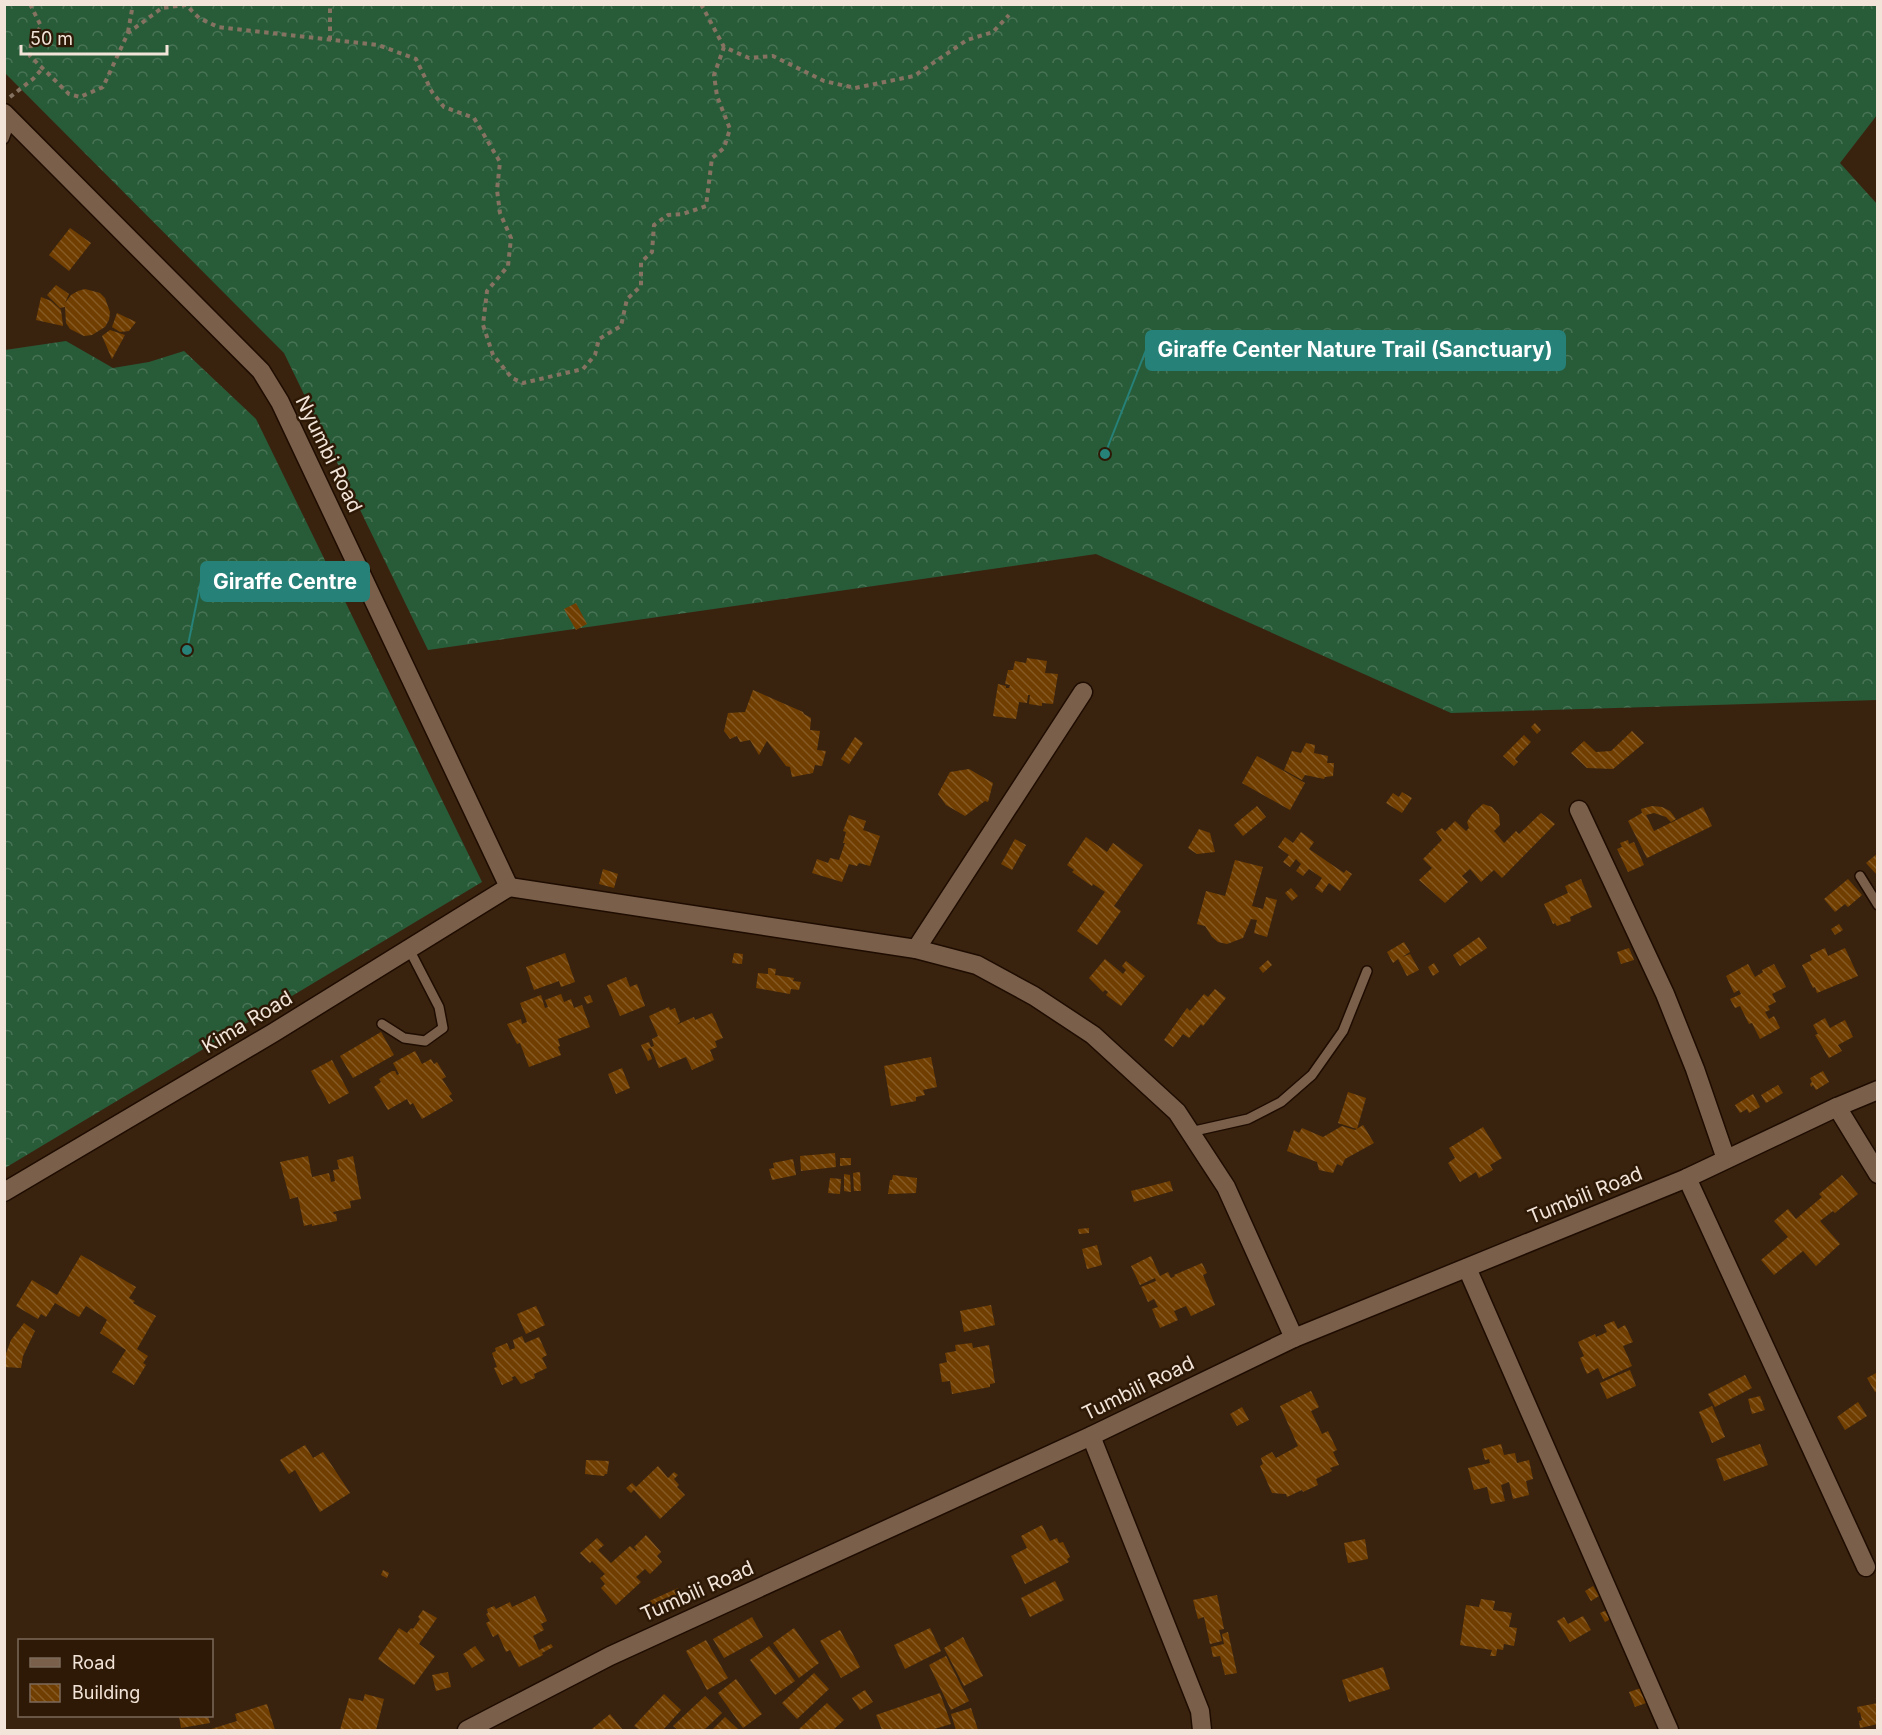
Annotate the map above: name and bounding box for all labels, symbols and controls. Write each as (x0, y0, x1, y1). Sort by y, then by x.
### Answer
scale bar (21, 18, 166, 56)
text: 50 m (30, 28, 73, 49)
callout: Giraffe Center Nature Trail (Sanctuary) (1146, 331, 1565, 370)
text: Giraffe Center Nature Trail (Sanctuary) (1157, 337, 1553, 362)
street label: Nyumbi Road (290, 392, 368, 516)
callout: Giraffe Centre (201, 562, 369, 601)
text: Giraffe Centre (213, 569, 357, 594)
street label: Kima Road (197, 986, 297, 1058)
street label: Tumbili Road (1524, 1161, 1646, 1229)
street label: Tumbili Road (1078, 1351, 1198, 1425)
street label: Tumbili Road (637, 1555, 757, 1627)
legend (18, 1639, 213, 1717)
text: Road (72, 1652, 115, 1673)
text: Building (72, 1682, 140, 1703)

